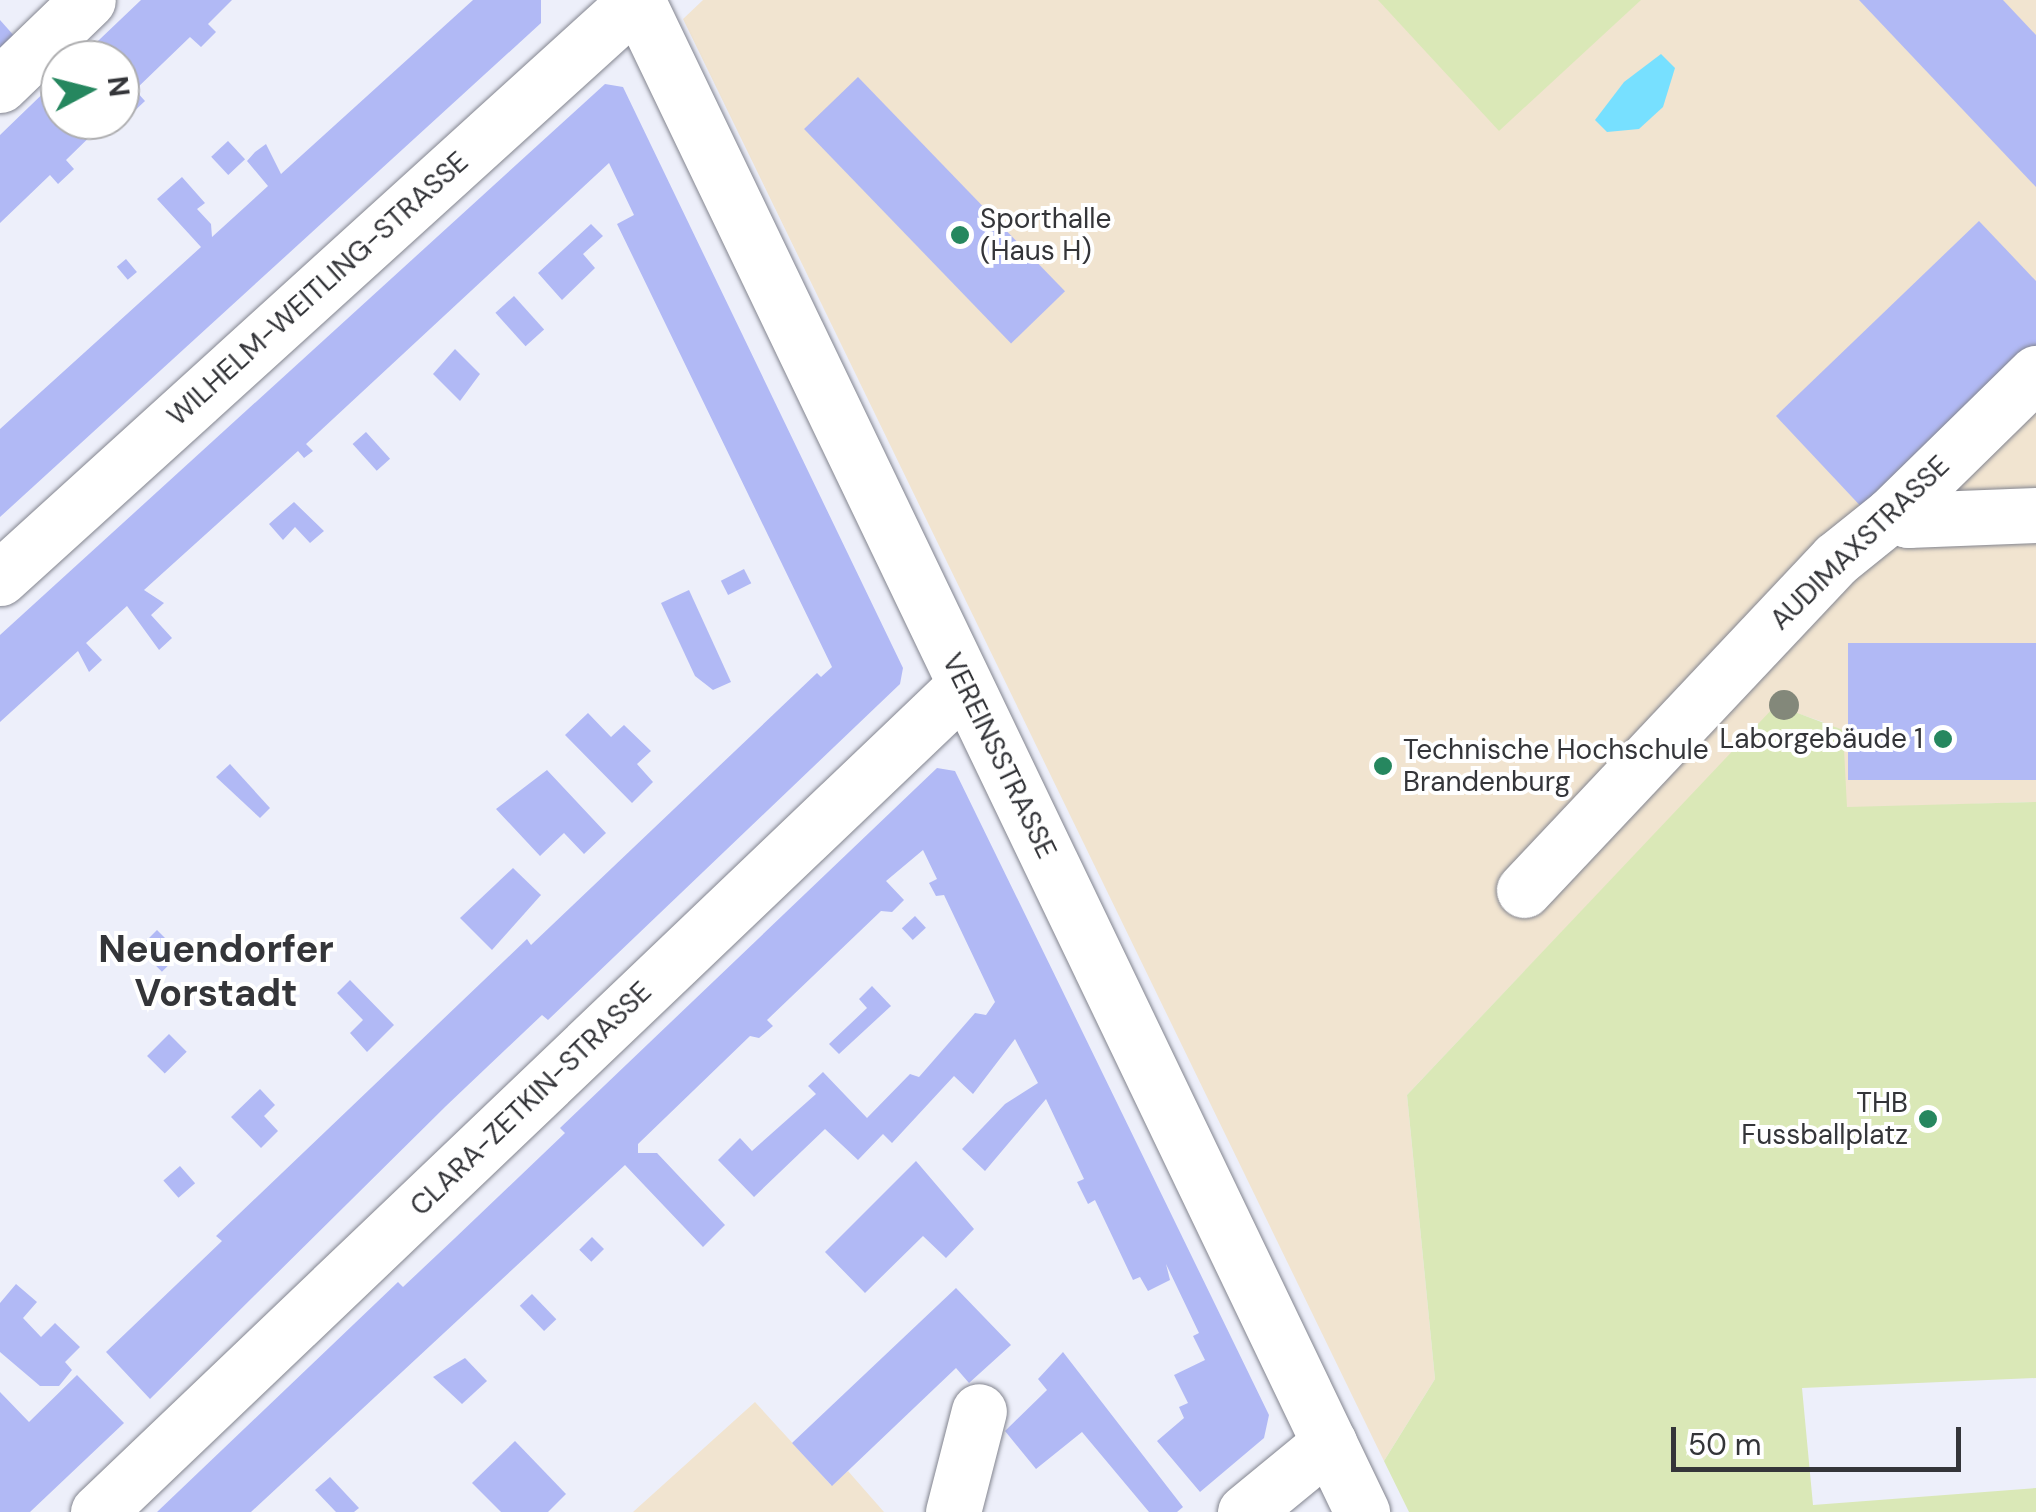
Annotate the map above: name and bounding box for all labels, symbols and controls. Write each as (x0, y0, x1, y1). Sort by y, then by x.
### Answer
north arrow (40, 40, 140, 140)
text: N (99, 74, 138, 99)
street label: WILHELM-WEITLING-STRASSE (161, 145, 475, 433)
place label: Sporthalle (Haus H) (980, 202, 1111, 268)
marker: Sporthalle (Haus H) (949, 224, 971, 246)
street label: AUDIMAXSTRASSE (1763, 449, 1957, 637)
street label: VEREINSSTRASSE (935, 648, 1063, 864)
place label: Laborgebäude 1 (1719, 722, 1923, 756)
marker: Laborgebäude 1 (1932, 728, 1954, 750)
place label: Technische Hochschule Brandenburg (1403, 733, 1709, 799)
marker: Technische Hochschule Brandenburg (1372, 755, 1394, 777)
district label: Neuendorfer Vorstadt (98, 927, 334, 1016)
street label: CLARA-ZETKIN-STRASSE (404, 975, 658, 1223)
place label: THB Fussballplatz (1741, 1086, 1908, 1152)
marker: THB Fussballplatz (1917, 1108, 1939, 1130)
scale bar (1676, 1407, 1966, 1469)
text: 50 m (1688, 1425, 1762, 1464)

